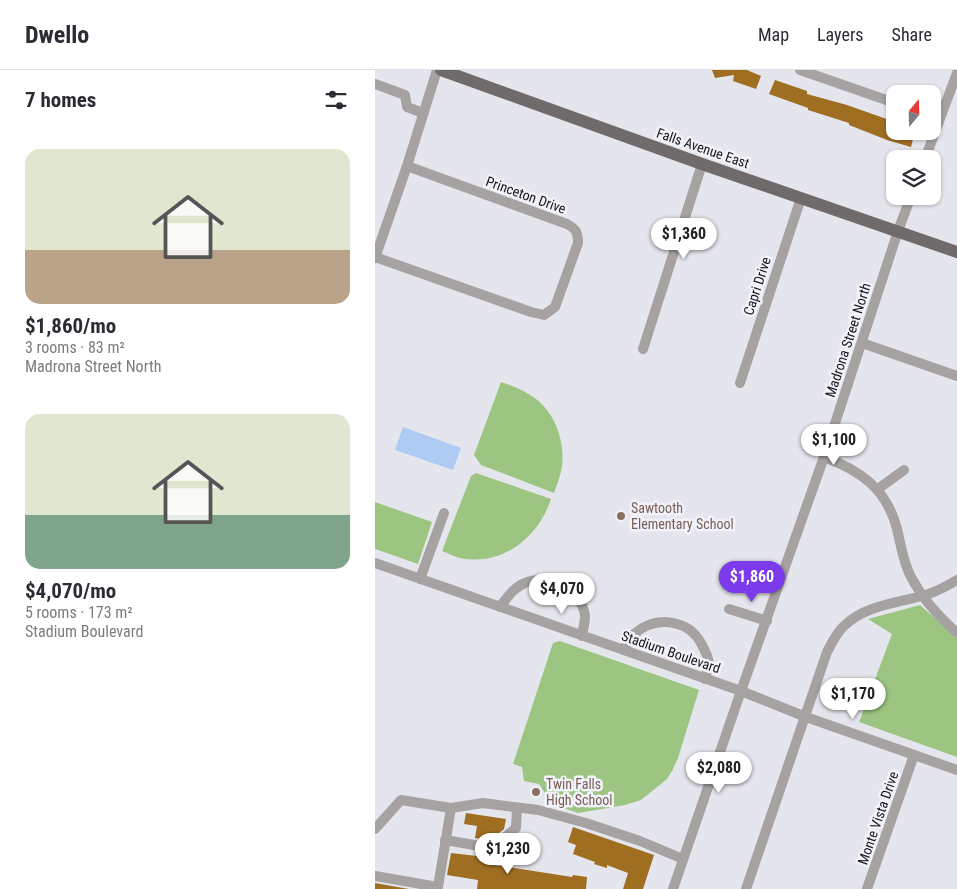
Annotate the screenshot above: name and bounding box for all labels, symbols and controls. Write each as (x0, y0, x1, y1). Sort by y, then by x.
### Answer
text: Dwello (25, 21, 89, 49)
text: Map (758, 24, 789, 45)
text: Layers (817, 24, 864, 45)
text: Share (892, 24, 932, 45)
north arrow (886, 85, 941, 140)
map controls (886, 85, 941, 205)
icon: filters (322, 86, 350, 114)
text: 7 homes (25, 88, 96, 112)
street label: Falls Avenue East (655, 125, 751, 171)
button: layers (886, 150, 941, 205)
street label: Princeton Drive (484, 173, 569, 217)
icon: home (143, 182, 233, 272)
pin: $1,360 (643, 218, 725, 260)
text: $1,360 (662, 224, 706, 243)
street label: Capri Drive (740, 255, 774, 317)
street label: Madrona Street North (822, 281, 874, 399)
text: $1,860/mo (25, 314, 116, 338)
text: 3 rooms · 83 m² (25, 338, 125, 357)
text: Madrona Street North (25, 357, 161, 376)
pin: $1,100 (793, 424, 875, 466)
text: $1,100 (812, 430, 856, 449)
icon: home (143, 447, 233, 537)
place label: Sawtooth Elementary School (631, 500, 734, 532)
marker: Sawtooth Elementary School (615, 510, 627, 522)
pin: $1,860 (711, 560, 793, 603)
text: $1,860 (730, 567, 774, 586)
pin: $4,070 (521, 572, 603, 615)
text: $4,070/mo (25, 579, 116, 603)
text: $4,070 (540, 579, 584, 598)
text: 5 rooms · 173 m² (25, 603, 133, 622)
text: Stadium Boulevard (25, 622, 143, 641)
street label: Stadium Boulevard (619, 628, 723, 676)
pin: $1,170 (812, 678, 894, 720)
text: $1,170 (831, 684, 875, 703)
pin: $2,080 (678, 752, 760, 794)
text: $2,080 (697, 758, 741, 777)
street label: Monte Vista Drive (855, 769, 902, 867)
place label: Twin Falls High School (546, 776, 613, 808)
marker: Twin Falls High School (530, 786, 542, 798)
pin: $1,230 (467, 832, 549, 875)
text: $1,230 (486, 839, 530, 858)

